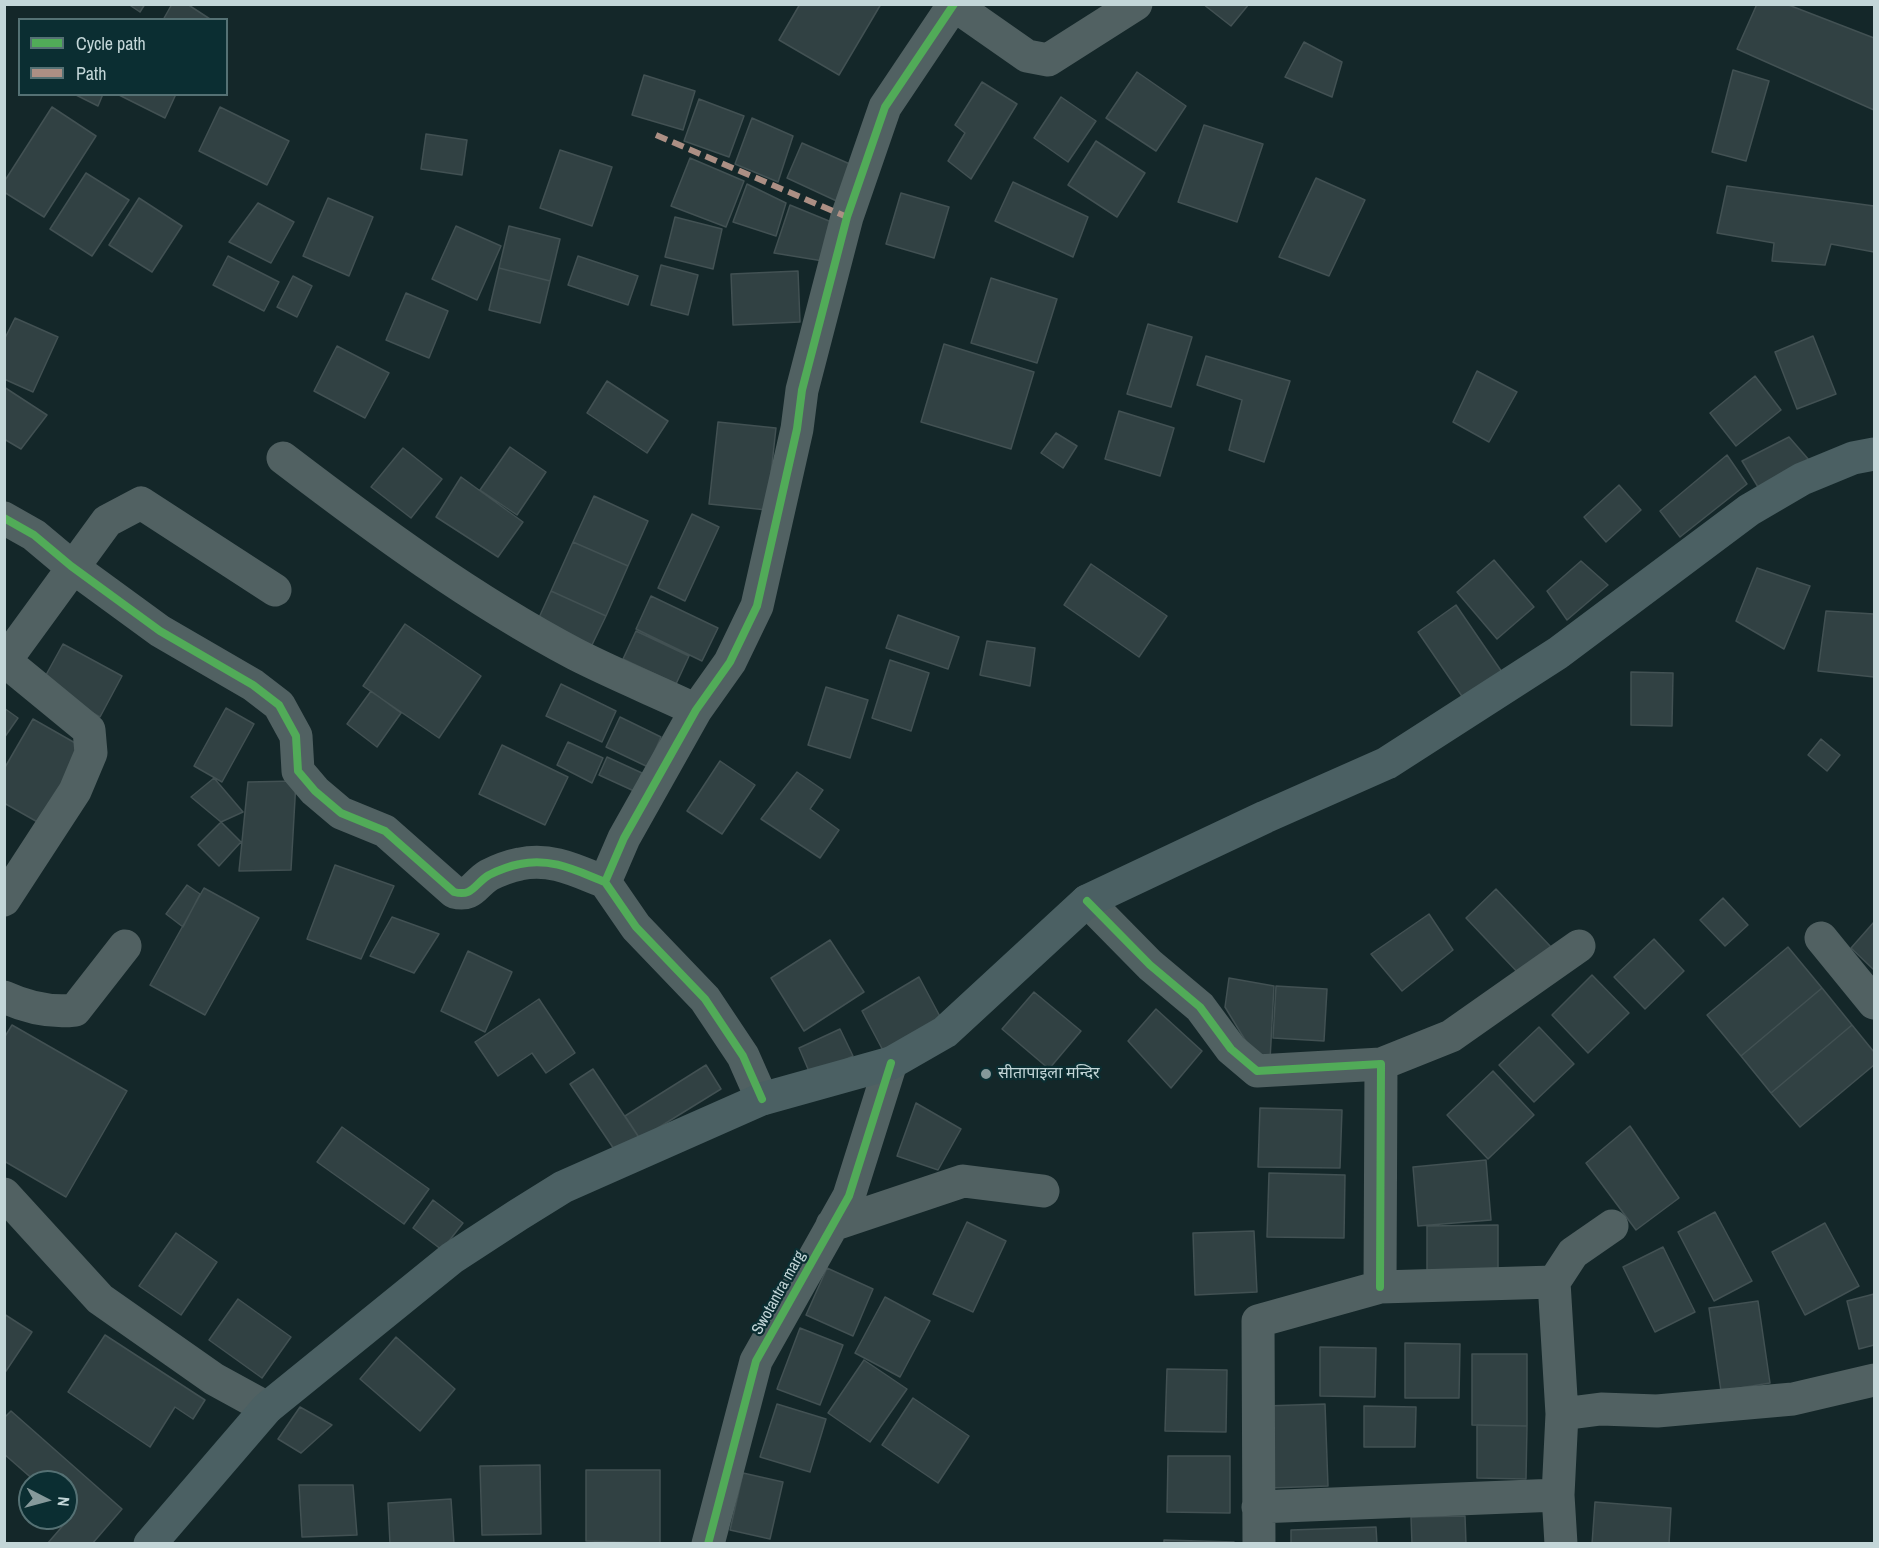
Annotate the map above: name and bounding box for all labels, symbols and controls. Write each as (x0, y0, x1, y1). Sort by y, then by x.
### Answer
legend (18, 18, 228, 96)
text: Cycle path (76, 31, 146, 56)
text: Path (76, 61, 106, 86)
place label: सीतापाइला मन्दिर (998, 1064, 1100, 1084)
marker: सीतापाइला मन्दिर (979, 1067, 993, 1081)
street label: Swotantra marg (748, 1248, 810, 1338)
north arrow (18, 1470, 78, 1530)
text: N (52, 1496, 75, 1508)

